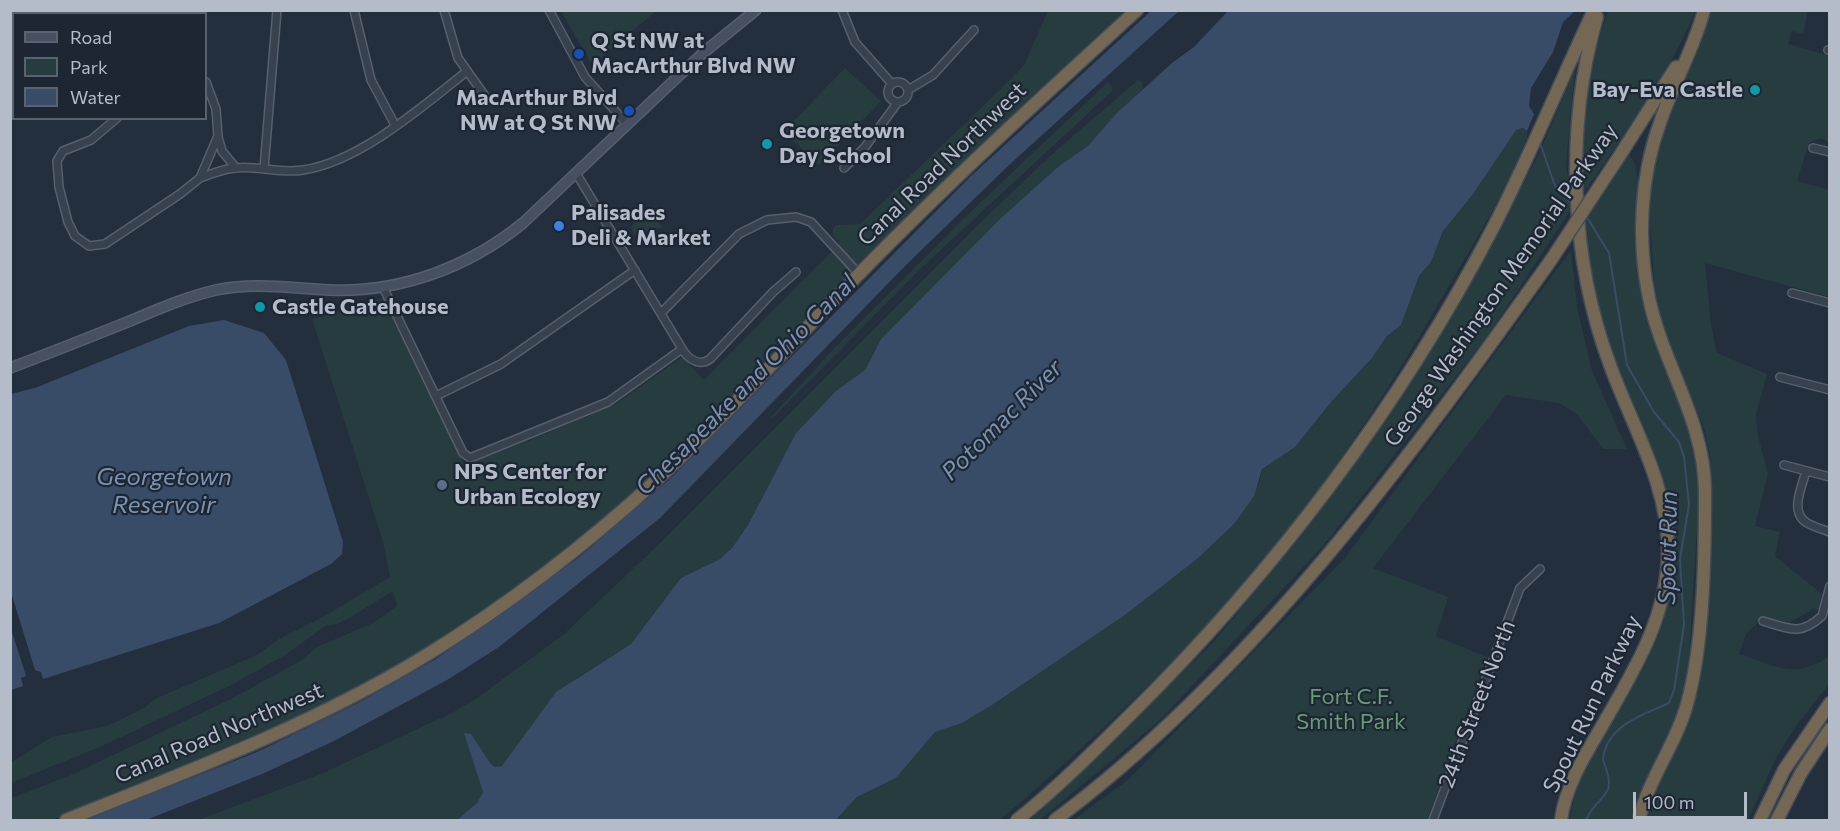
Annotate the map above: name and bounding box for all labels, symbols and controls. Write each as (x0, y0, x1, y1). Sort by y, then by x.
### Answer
legend (12, 12, 207, 120)
text: Road (70, 26, 112, 48)
place label: Q St NW at MacArthur Blvd NW (591, 28, 796, 80)
marker: Q St NW at MacArthur Blvd NW (572, 47, 586, 61)
text: Park (70, 56, 108, 78)
street label: Canal Road Northwest (852, 77, 1032, 251)
place label: Bay-Eva Castle (1592, 77, 1743, 103)
marker: Bay-Eva Castle (1748, 83, 1762, 97)
place label: MacArthur Blvd NW at Q St NW (456, 85, 617, 136)
text: Water (70, 86, 121, 108)
marker: MacArthur Blvd NW at Q St NW (622, 104, 636, 118)
place label: Georgetown Day School (779, 118, 905, 170)
street label: George Washington Memorial Parkway (1379, 118, 1623, 452)
marker: Georgetown Day School (760, 137, 774, 151)
place label: Palisades Deli & Market (571, 200, 711, 252)
marker: Palisades Deli & Market (552, 219, 566, 233)
water label: Chesapeake and Ohio Canal (630, 269, 862, 501)
place label: Castle Gatehouse (272, 294, 449, 320)
marker: Castle Gatehouse (253, 300, 267, 314)
water label: Potomac River (936, 354, 1068, 486)
place label: NPS Center for Urban Ecology (454, 459, 606, 511)
water label: Georgetown Reservoir (96, 463, 232, 519)
marker: NPS Center for Urban Ecology (435, 478, 449, 492)
water label: Spout Run (1653, 491, 1683, 605)
street label: Spout Run Parkway (1538, 611, 1646, 797)
street label: 24th Street North (1433, 616, 1521, 792)
street label: Canal Road Northwest (111, 677, 327, 789)
park label: Fort C.F. Smith Park (1296, 684, 1406, 736)
scale bar (1636, 780, 1750, 818)
text: 100 m (1644, 791, 1694, 813)

